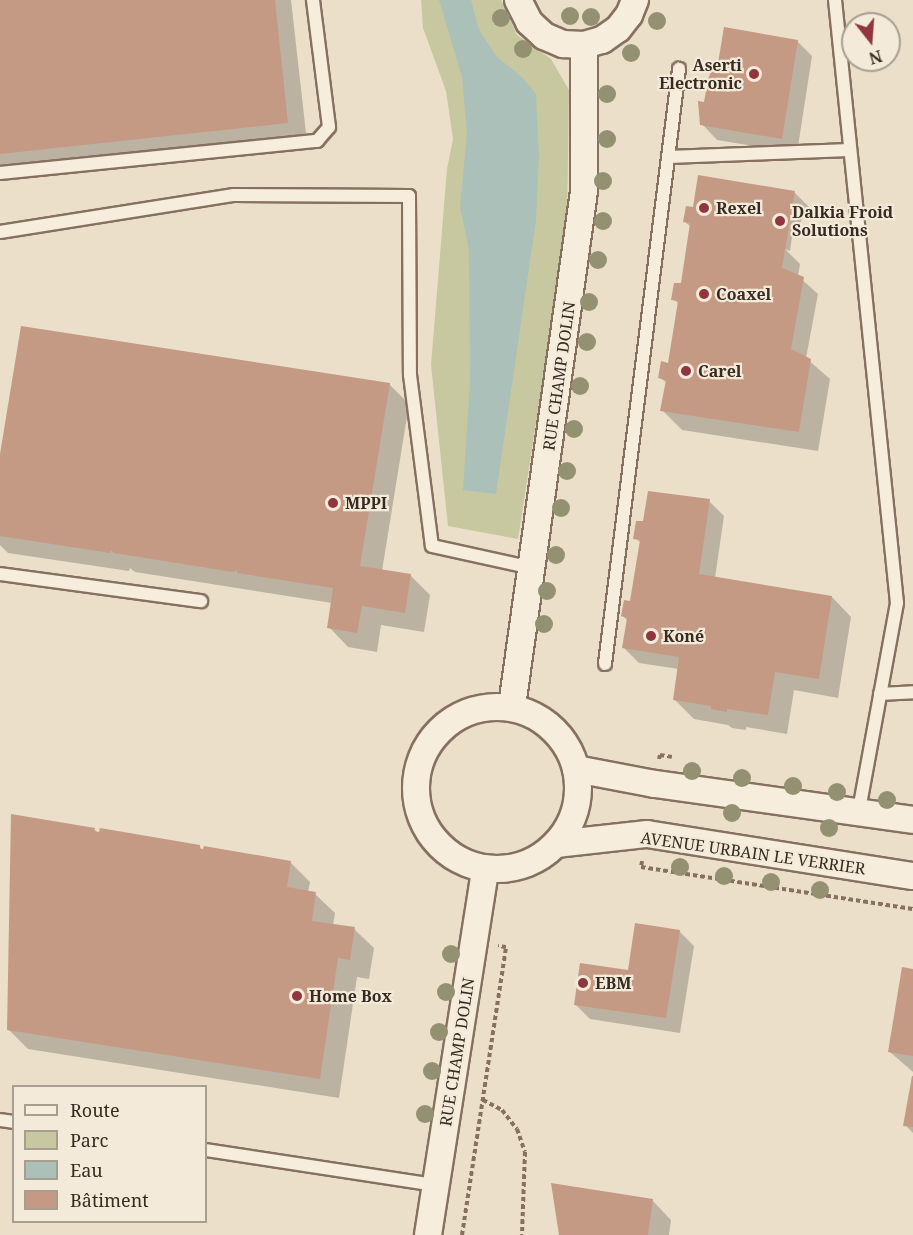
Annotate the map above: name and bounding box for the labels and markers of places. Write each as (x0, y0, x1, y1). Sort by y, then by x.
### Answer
place label: Aserti Electronic (659, 55, 742, 93)
marker: Aserti Electronic (747, 67, 761, 81)
place label: Rexel (716, 198, 762, 218)
marker: Rexel (697, 201, 711, 215)
place label: Dalkia Froid Solutions (792, 202, 893, 240)
marker: Dalkia Froid Solutions (773, 214, 787, 228)
place label: Coaxel (716, 284, 771, 304)
marker: Coaxel (697, 287, 711, 301)
place label: Carel (698, 361, 741, 381)
marker: Carel (679, 364, 693, 378)
place label: MPPI (345, 493, 387, 513)
marker: MPPI (326, 496, 340, 510)
place label: Koné (663, 626, 704, 646)
marker: Koné (644, 629, 658, 643)
place label: EBM (595, 973, 631, 993)
marker: EBM (576, 976, 590, 990)
place label: Home Box (309, 986, 392, 1006)
marker: Home Box (290, 989, 304, 1003)

